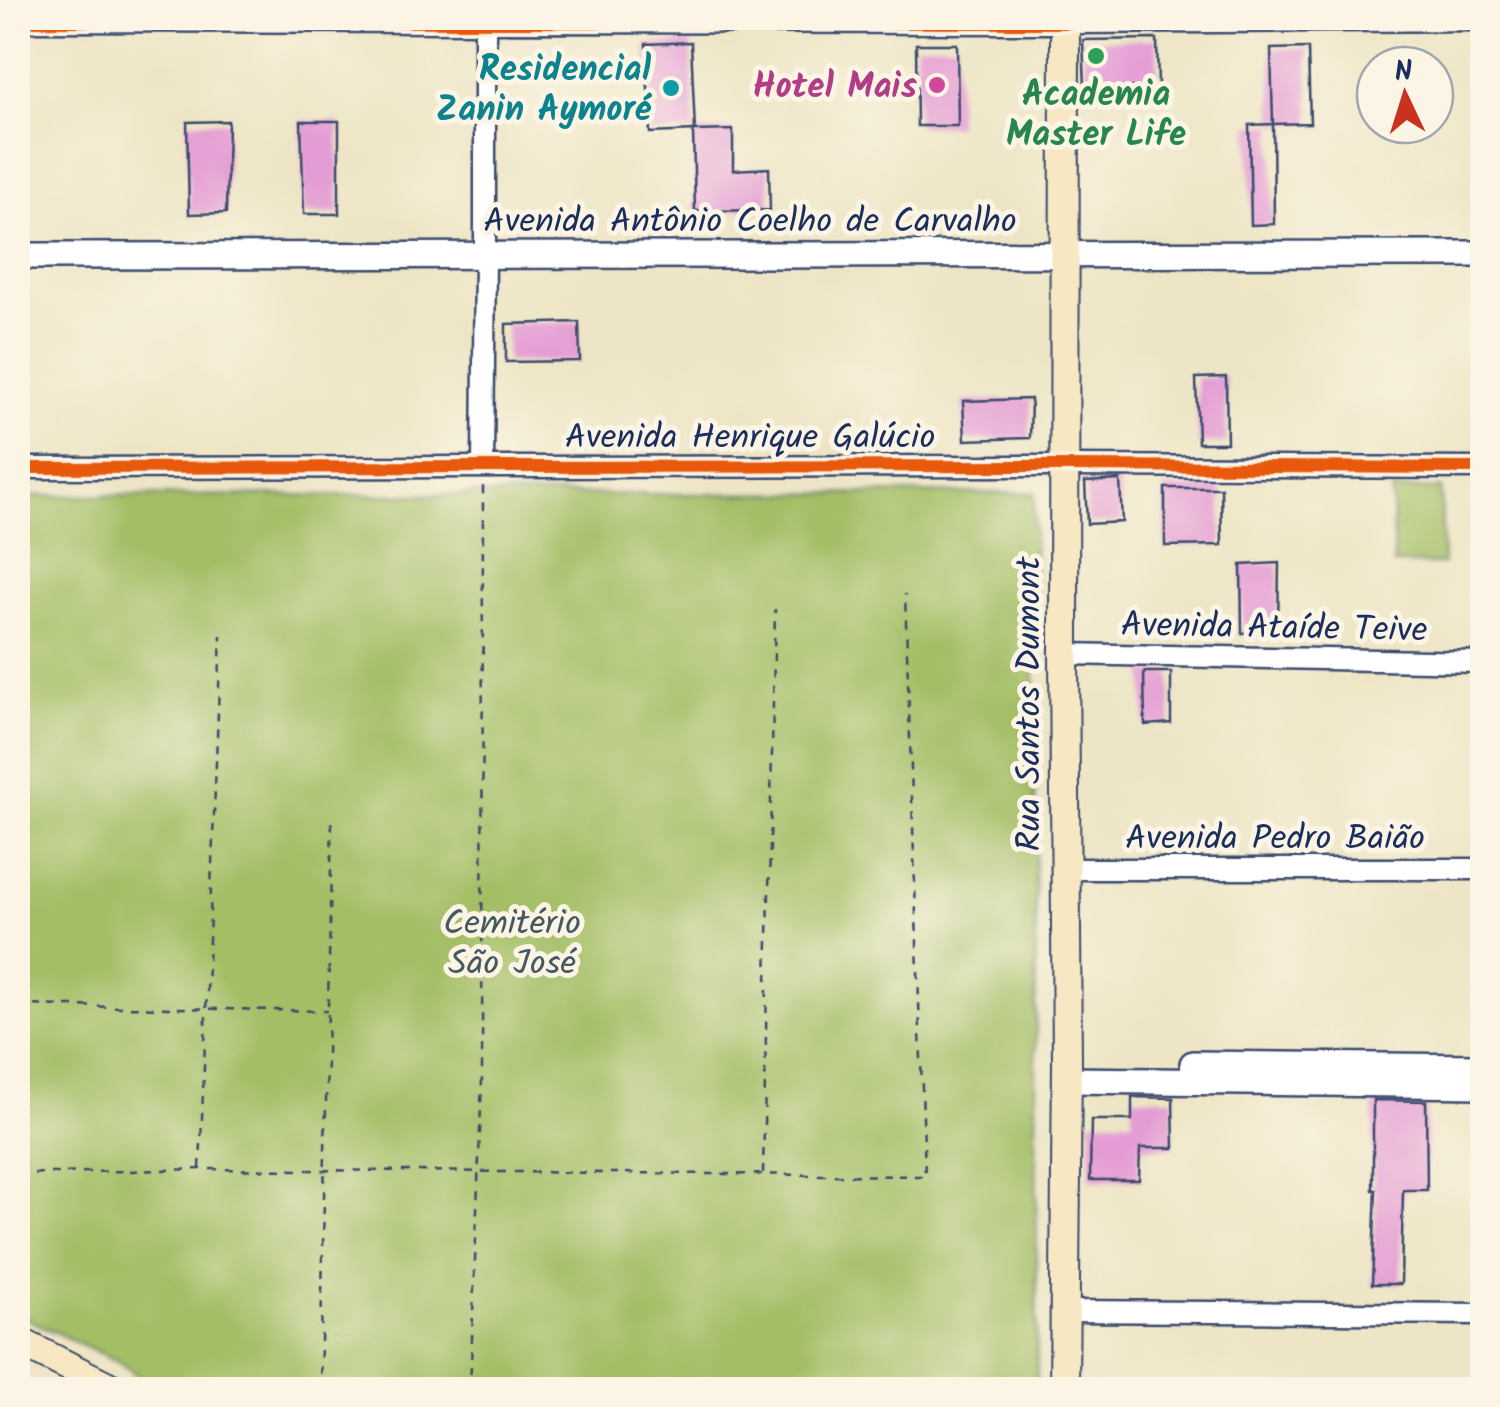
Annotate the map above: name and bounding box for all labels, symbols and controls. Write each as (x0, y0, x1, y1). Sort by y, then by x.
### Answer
place label: Residencial Zanin Aymoré (436, 43, 653, 139)
marker: Academia Master Life (1085, 45, 1107, 67)
north arrow (1355, 45, 1455, 145)
text: N (1393, 49, 1414, 96)
place label: Hotel Mais (753, 60, 917, 116)
place label: Academia Master Life (1006, 68, 1186, 164)
marker: Hotel Mais (926, 74, 948, 96)
marker: Residencial Zanin Aymoré (660, 77, 682, 99)
street label: Avenida Antônio Coelho de Carvalho (483, 195, 1017, 251)
street label: Avenida Henrique Galúcio (565, 411, 935, 467)
street label: Rua Santos Dumont (1003, 556, 1059, 852)
street label: Avenida Ataíde Teive (1120, 598, 1428, 660)
street label: Avenida Pedro Baião (1125, 812, 1425, 868)
park label: Cemitério São José (443, 897, 581, 993)

